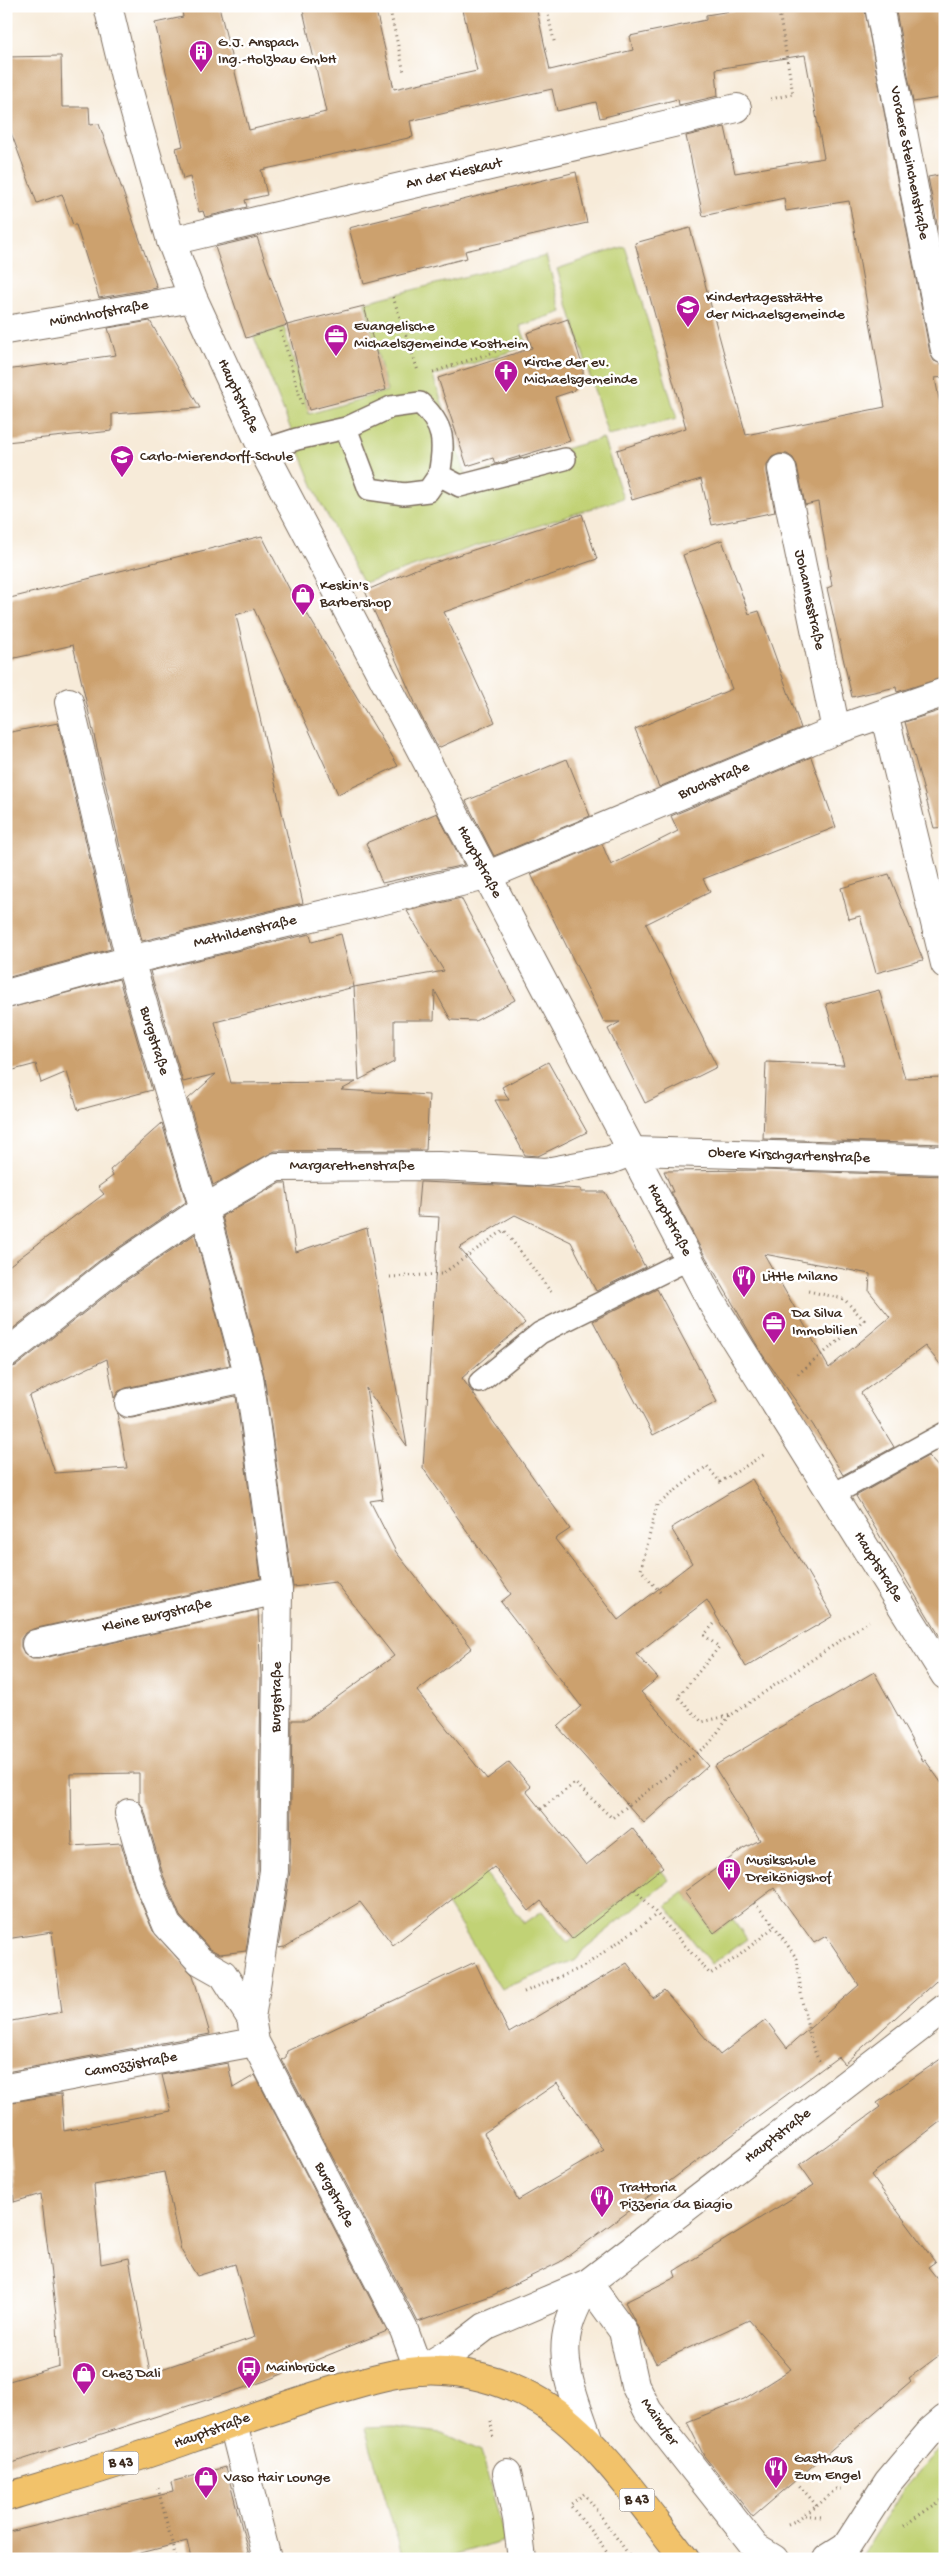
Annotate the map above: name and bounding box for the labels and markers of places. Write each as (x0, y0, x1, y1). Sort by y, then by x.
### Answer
place label: G.J. Anspach Ing.-Holzbau GmbH (218, 34, 337, 69)
building icon: G.J. Anspach Ing.-Holzbau GmbH (188, 39, 214, 73)
place label: Kindertagesstätte der Michaelsgemeinde (706, 289, 845, 324)
school or university icon: Kindertagesstätte der Michaelsgemeinde (675, 294, 701, 328)
place label: Evangelische Michaelsgemeinde Kostheim (354, 318, 529, 353)
office icon: Evangelische Michaelsgemeinde Kostheim (323, 323, 349, 357)
place label: Kirche der ev. Michaelsgemeinde (524, 354, 638, 389)
church icon: Kirche der ev. Michaelsgemeinde (493, 359, 519, 393)
school or university icon: Carlo-Mierendorff-Schule (109, 444, 135, 478)
place label: Carlo-Mierendorff-Schule (140, 448, 293, 466)
place label: Keskin's Barbershop (319, 577, 392, 612)
shop icon: Keskin's Barbershop (290, 582, 316, 616)
restaurant icon: Little Milano (731, 1264, 757, 1298)
place label: Little Milano (762, 1268, 838, 1286)
place label: Da Silva Immobilien (791, 1305, 857, 1340)
office icon: Da Silva Immobilien (761, 1310, 787, 1344)
place label: Musikschule Dreikönigshof (745, 1852, 833, 1887)
building icon: Musikschule Dreikönigshof (716, 1857, 742, 1891)
place label: Trattoria Pizzeria da Biagio (619, 2179, 733, 2214)
restaurant icon: Trattoria Pizzeria da Biagio (589, 2184, 615, 2218)
bus stop icon: Mainbrücke (236, 2355, 262, 2389)
place label: Mainbrücke (266, 2359, 335, 2377)
shop icon: Chez Dali (71, 2361, 97, 2395)
place label: Chez Dali (102, 2365, 161, 2383)
place label: Gasthaus Zum Engel (794, 2450, 861, 2485)
restaurant icon: Gasthaus Zum Engel (763, 2455, 789, 2489)
shop icon: Vaso Hair Lounge (193, 2465, 219, 2499)
place label: Vaso Hair Lounge (223, 2469, 331, 2487)

